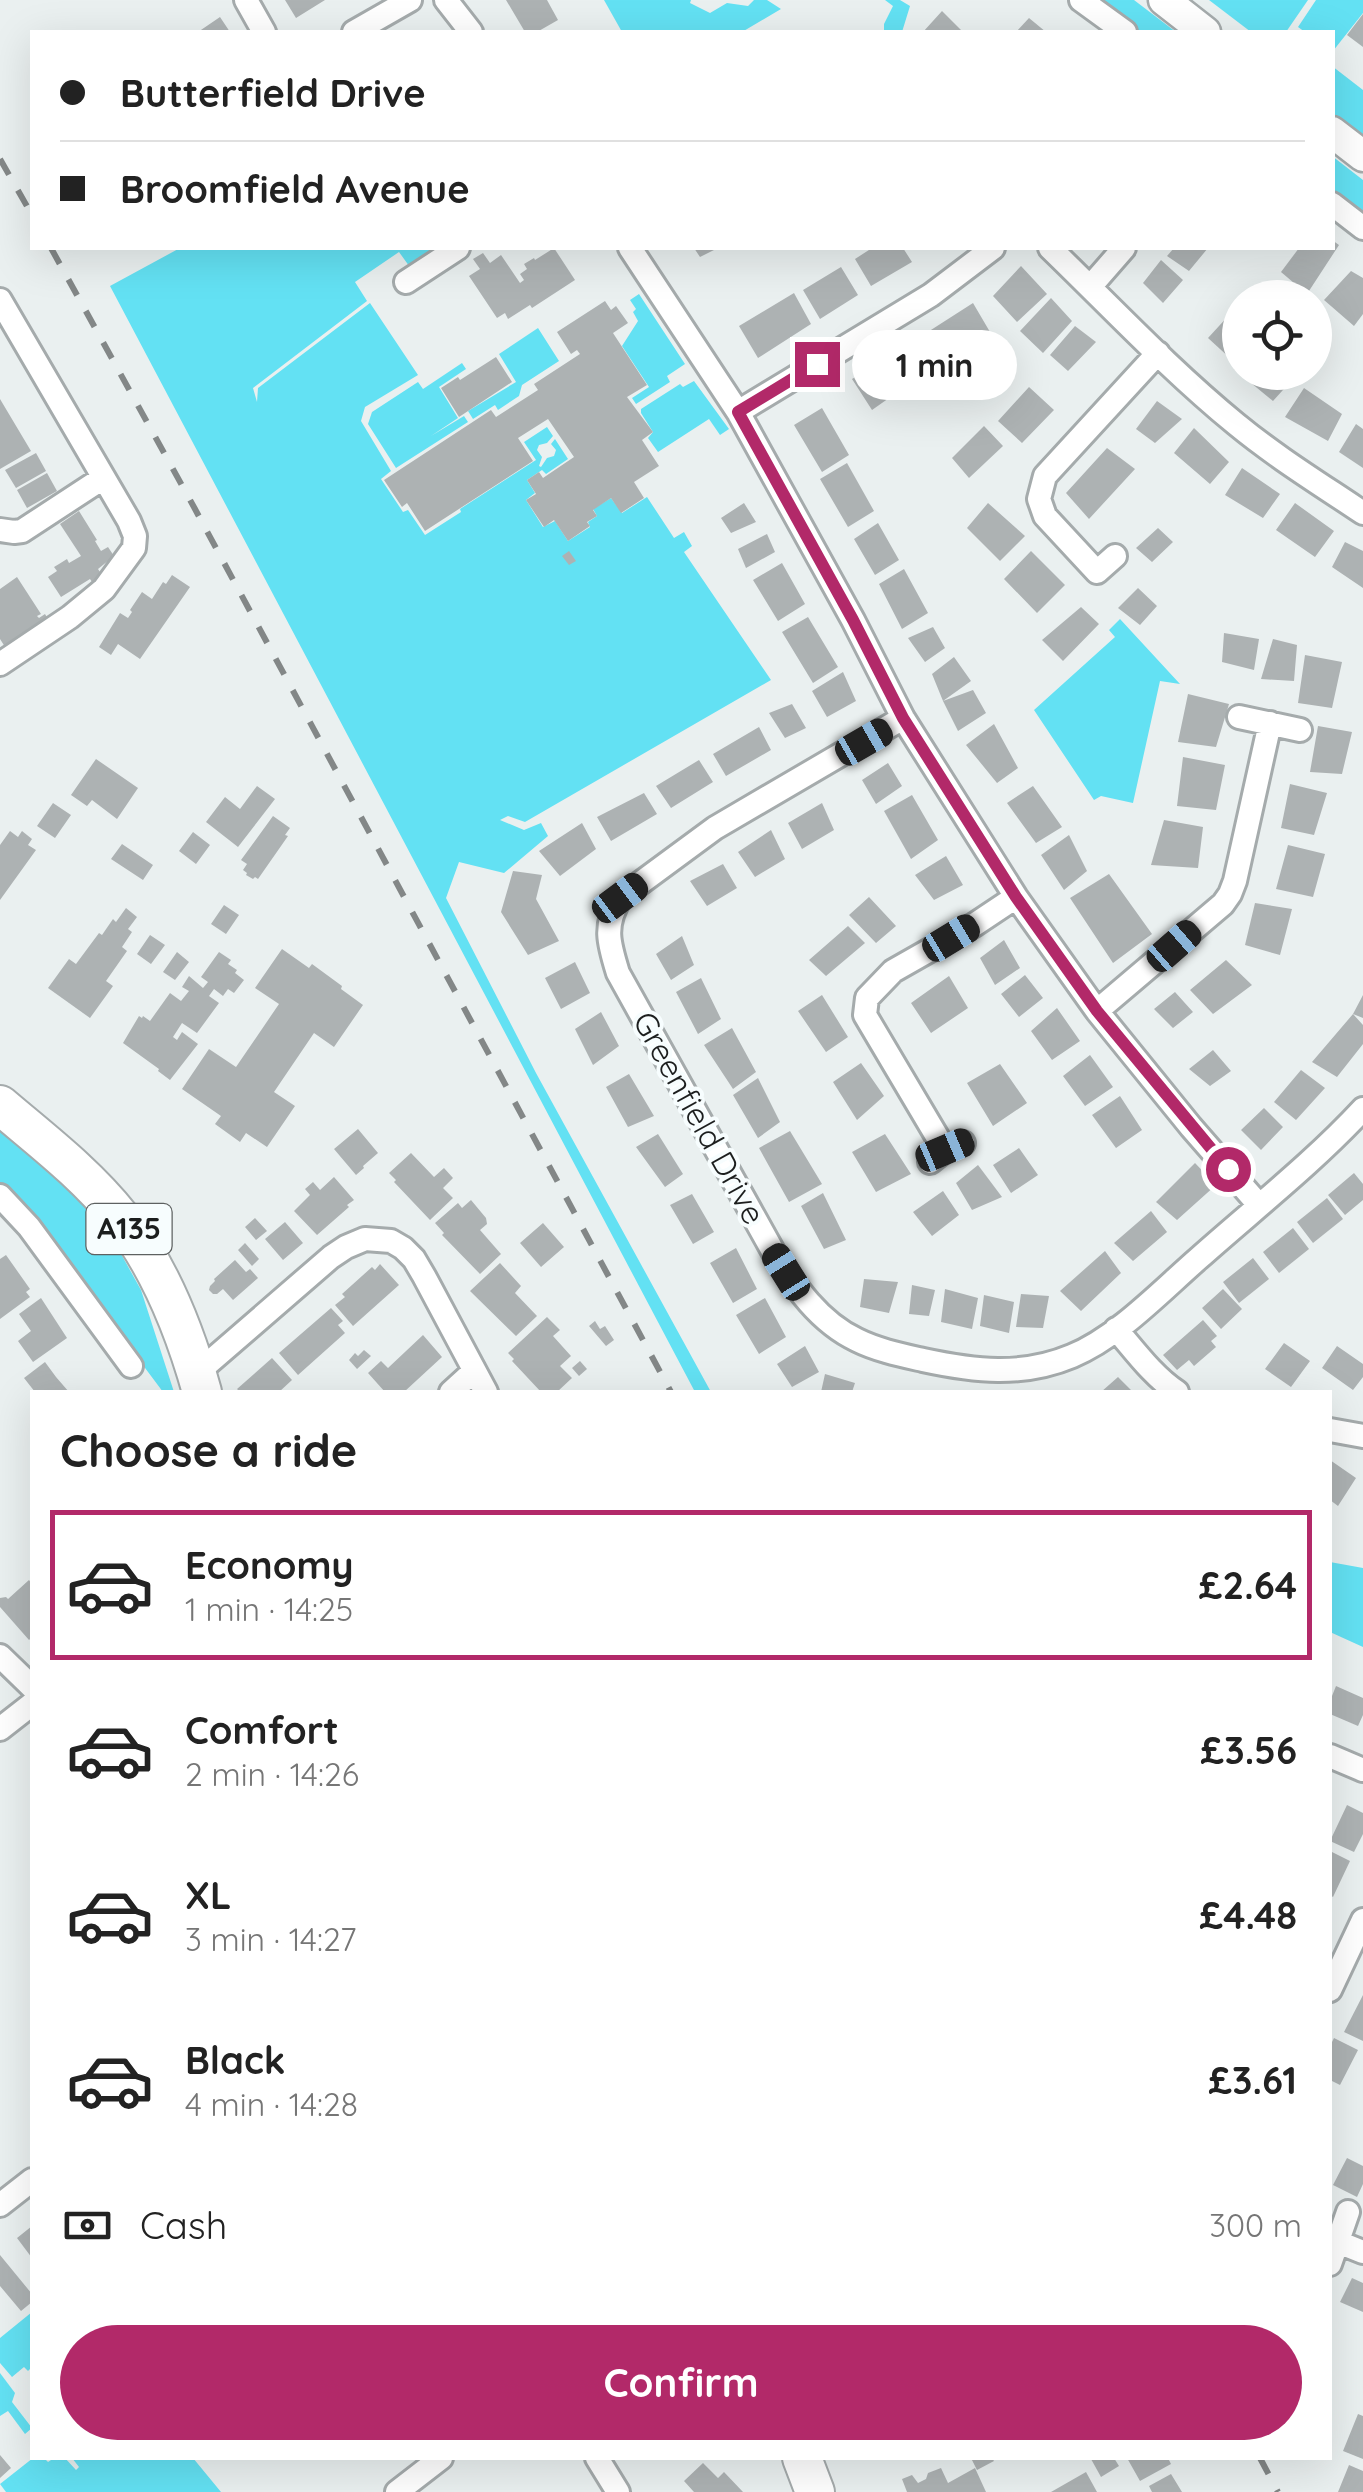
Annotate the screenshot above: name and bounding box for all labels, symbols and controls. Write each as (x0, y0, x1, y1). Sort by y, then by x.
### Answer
text: Butterfield Drive (120, 69, 426, 117)
text: Broomfield Avenue (120, 165, 470, 213)
map controls (1222, 280, 1332, 390)
button: locate (1222, 280, 1332, 390)
callout: 1 min (852, 329, 1017, 399)
route end (795, 342, 840, 387)
text: 1 min (896, 345, 973, 385)
car (831, 714, 897, 770)
car (587, 868, 653, 928)
car (918, 910, 984, 966)
car (1142, 915, 1206, 977)
street label: Greenfield Drive (625, 1004, 775, 1231)
car (912, 1124, 978, 1176)
route start (1206, 1147, 1251, 1192)
road number: A135 (86, 1204, 172, 1254)
car (757, 1239, 815, 1305)
text: Choose a ride (60, 1422, 357, 1478)
icon: car (65, 1540, 155, 1630)
text: Economy (185, 1541, 354, 1589)
text: £2.64 (1199, 1561, 1297, 1609)
text: 1 min · 14:25 (185, 1589, 353, 1629)
icon: car (65, 1705, 155, 1795)
text: Comfort (185, 1706, 339, 1754)
text: £3.56 (1201, 1726, 1297, 1774)
text: 2 min · 14:26 (185, 1754, 359, 1794)
icon: car (65, 1870, 155, 1960)
text: XL (185, 1871, 231, 1919)
text: £4.48 (1199, 1891, 1297, 1939)
text: 3 min · 14:27 (185, 1919, 357, 1959)
icon: car (65, 2035, 155, 2125)
text: Black (185, 2036, 285, 2084)
text: £3.61 (1208, 2056, 1297, 2104)
text: 4 min · 14:28 (185, 2084, 358, 2124)
icon: cash (60, 2198, 115, 2253)
text: Cash (140, 2201, 227, 2249)
text: 300 m (1209, 2205, 1302, 2245)
button: Confirm (60, 2325, 1302, 2440)

